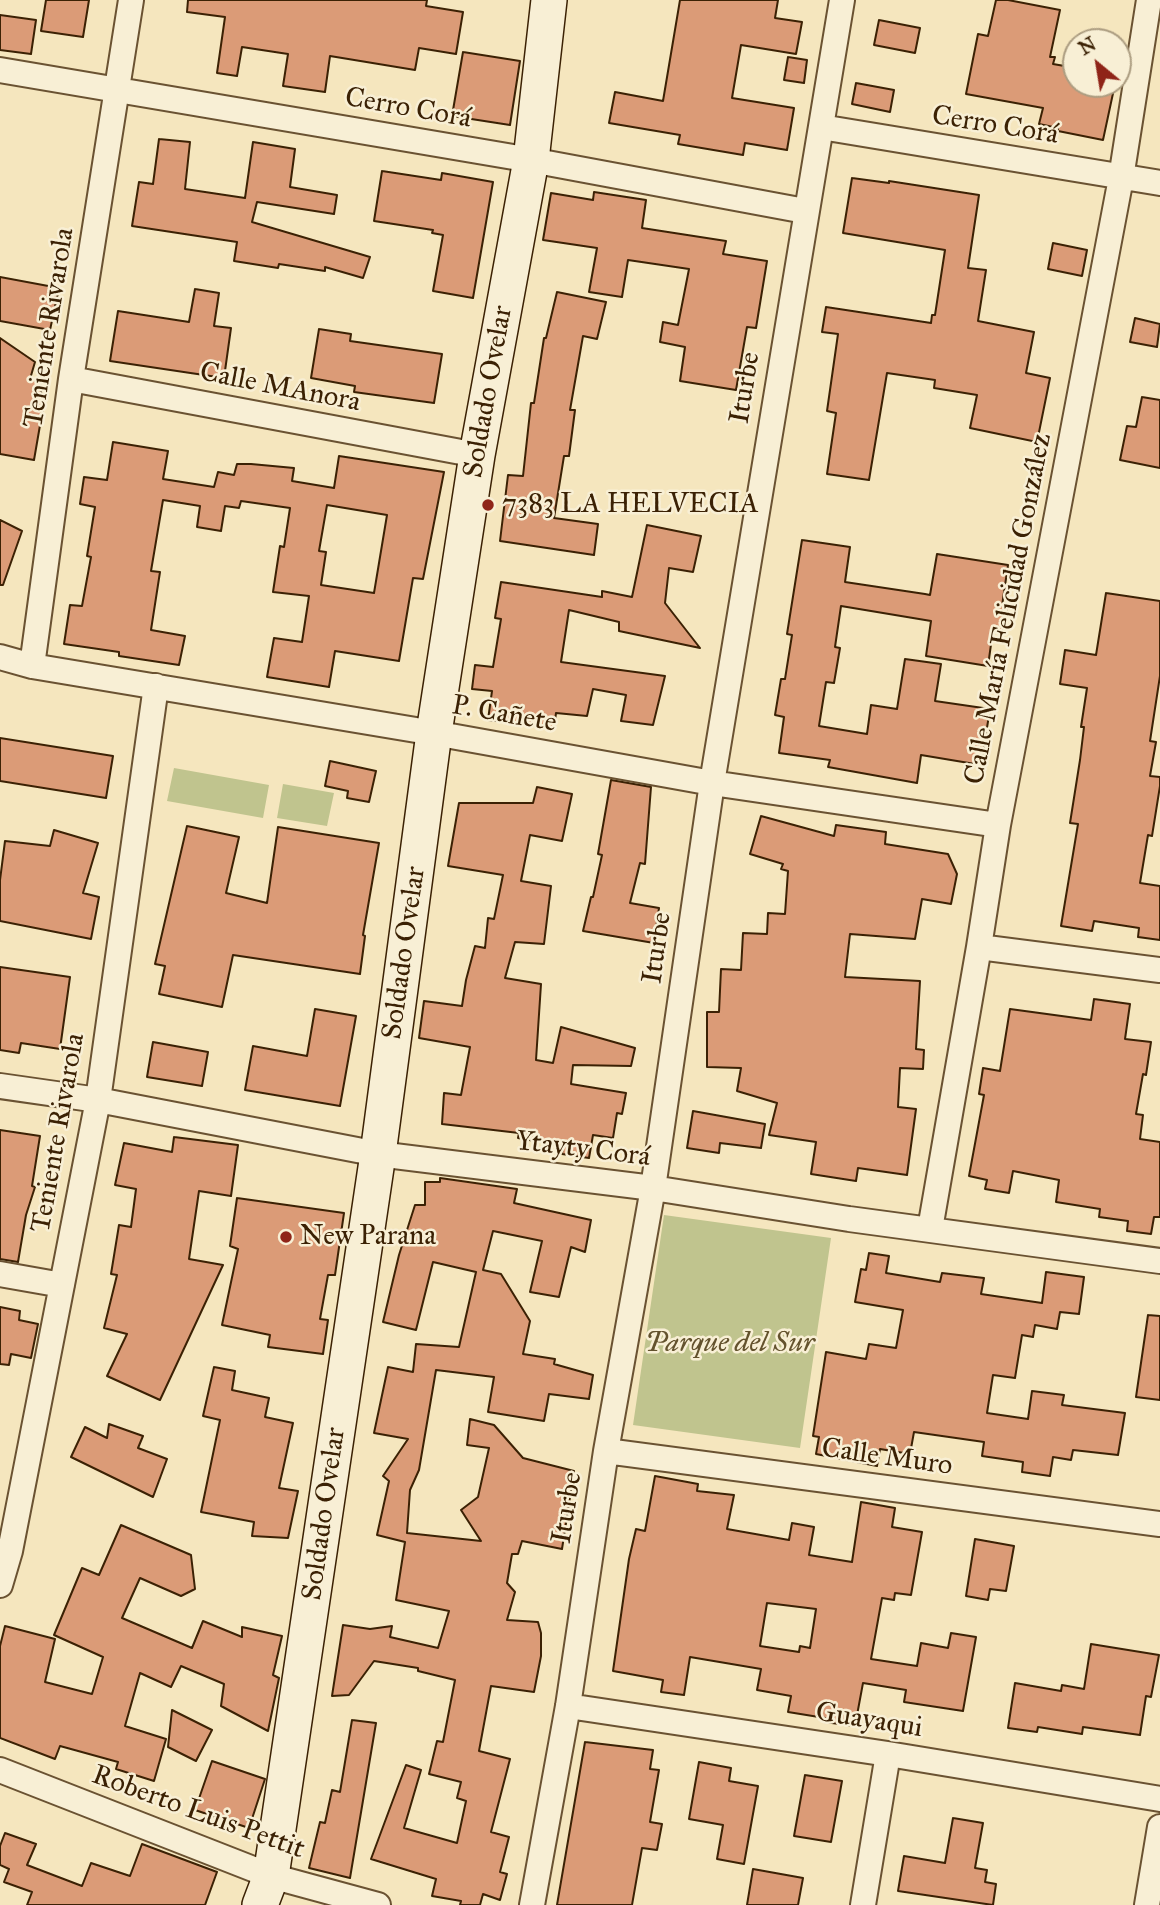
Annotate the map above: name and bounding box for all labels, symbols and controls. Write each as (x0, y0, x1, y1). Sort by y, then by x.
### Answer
north arrow (1062, 28, 1132, 98)
text: N (1075, 32, 1100, 60)
street label: Cerro Corá (342, 81, 474, 137)
street label: Cerro Corá (929, 99, 1061, 153)
street label: Teniente Rivarola (18, 226, 82, 430)
street label: Soldado Ovelar (457, 303, 521, 481)
street label: Iturbe (724, 350, 768, 426)
street label: Calle MAnora (197, 356, 363, 420)
street label: Calle María Felicidad González (958, 431, 1060, 787)
place label: 7383 LA HELVECIA (502, 488, 759, 522)
marker: 7383 LA HELVECIA (480, 497, 496, 513)
street label: P. Cañete (449, 689, 559, 741)
street label: Soldado Ovelar (376, 864, 434, 1042)
street label: Iturbe (636, 910, 680, 986)
street label: Teniente Rivarola (25, 1031, 93, 1235)
street label: Ytayty Corá (514, 1125, 652, 1175)
place label: New Parana (300, 1220, 436, 1254)
marker: New Parana (278, 1229, 294, 1245)
park label: Parque del Sur (645, 1327, 815, 1361)
street label: Soldado Ovelar (296, 1425, 354, 1603)
street label: Calle Muro (819, 1432, 955, 1484)
street label: Iturbe (546, 1470, 590, 1546)
street label: Guayaqui (813, 1696, 925, 1746)
street label: Roberto Luis Pettit (87, 1759, 309, 1867)

